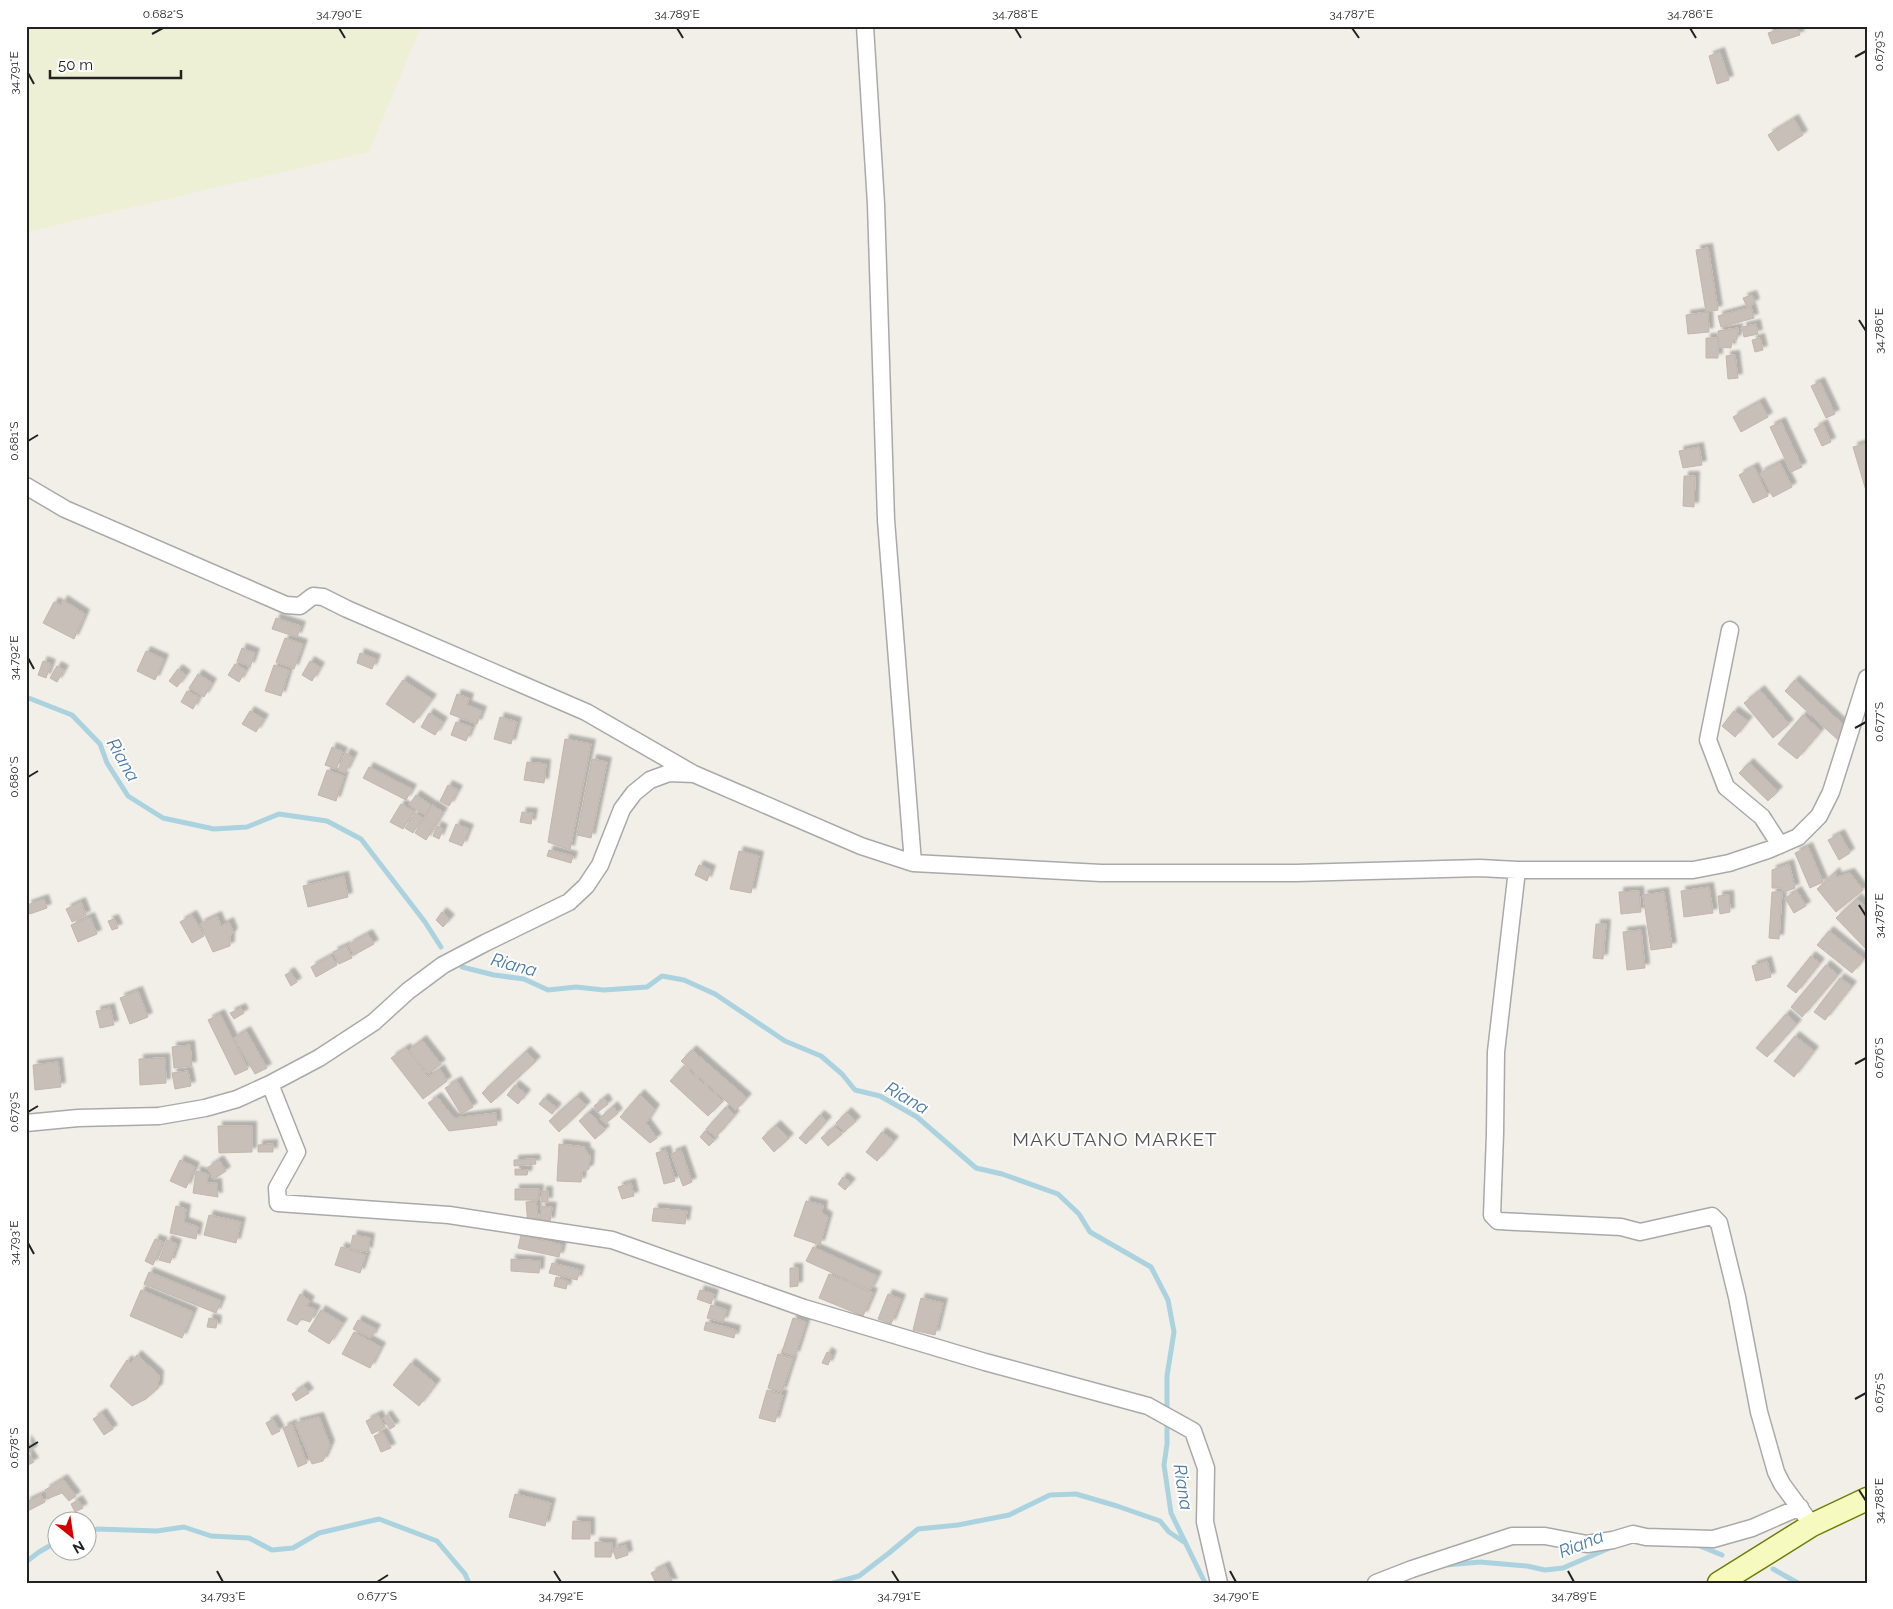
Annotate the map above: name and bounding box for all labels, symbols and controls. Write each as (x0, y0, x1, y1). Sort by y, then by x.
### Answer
text: 0.682°S (143, 7, 183, 21)
text: 34.790°E (316, 7, 362, 21)
text: 34.789°E (654, 7, 700, 21)
text: 34.788°E (992, 7, 1038, 21)
text: 34.787°E (1329, 7, 1375, 21)
text: 34.786°E (1667, 7, 1713, 21)
text: 0.679°S (1872, 31, 1886, 71)
scale bar (50, 48, 181, 80)
text: 34.791°E (7, 51, 21, 95)
text: 50 m (58, 56, 93, 74)
text: 34.786°E (1872, 308, 1886, 354)
text: 0.681°S (7, 421, 21, 461)
text: 34.792°E (7, 636, 21, 680)
text: 0.677°S (1872, 702, 1886, 742)
water label: Riana (103, 734, 144, 785)
text: 0.680°S (7, 756, 21, 798)
text: 34.787°E (1872, 893, 1886, 939)
water label: Riana (489, 948, 540, 981)
text: 0.676°S (1872, 1038, 1886, 1078)
water label: Riana (882, 1077, 933, 1118)
text: 0.679°S (7, 1092, 21, 1132)
district label: MAKUTANO MARKET (1012, 1128, 1218, 1150)
text: 34.793°E (7, 1221, 21, 1265)
text: 0.675°S (1872, 1373, 1886, 1413)
text: 0.678°S (7, 1428, 21, 1468)
water label: Riana (1169, 1462, 1198, 1512)
text: 34.788°E (1872, 1478, 1886, 1524)
north arrow (48, 1512, 98, 1562)
water label: Riana (1555, 1525, 1607, 1562)
text: N (70, 1538, 87, 1557)
text: 34.793°E (201, 1589, 245, 1603)
text: 0.677°S (357, 1589, 397, 1603)
text: 34.792°E (539, 1589, 583, 1603)
text: 34.791°E (877, 1589, 921, 1603)
text: 34.790°E (1213, 1589, 1259, 1603)
text: 34.789°E (1551, 1589, 1597, 1603)

